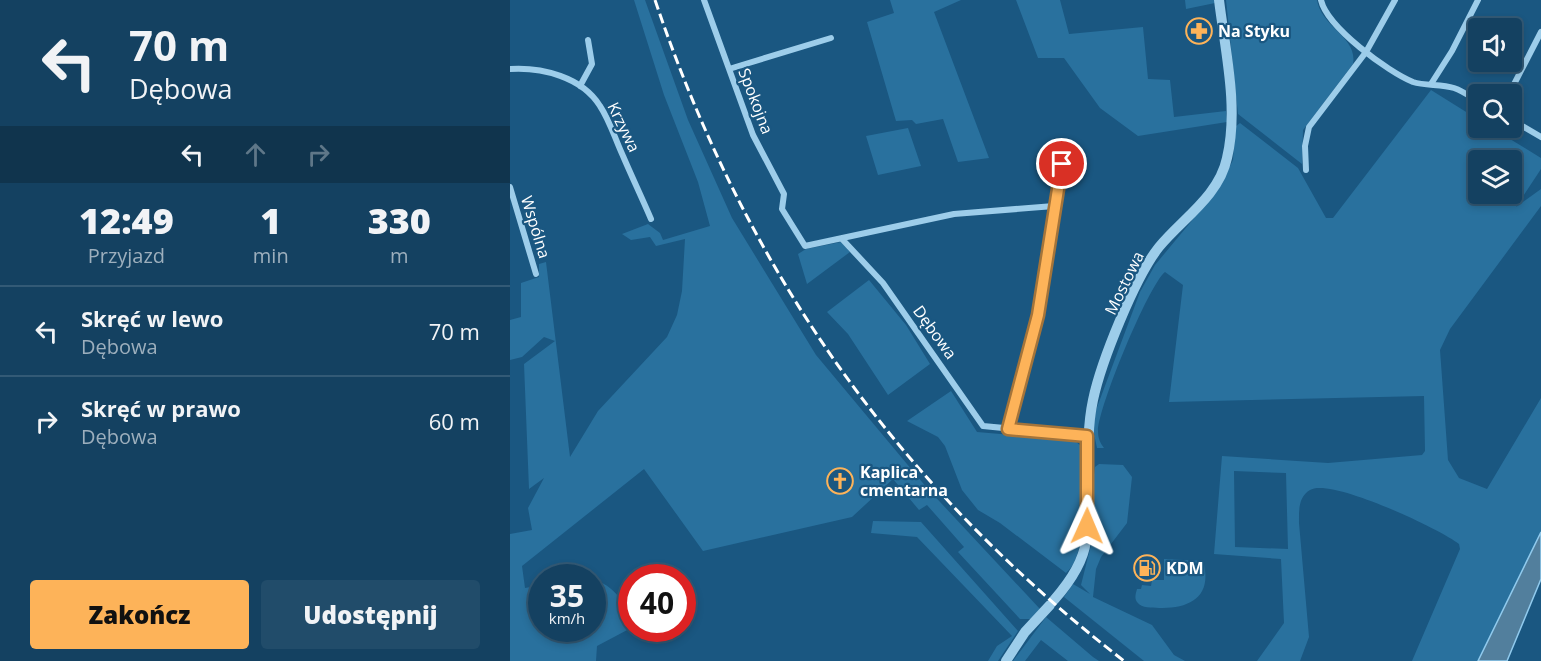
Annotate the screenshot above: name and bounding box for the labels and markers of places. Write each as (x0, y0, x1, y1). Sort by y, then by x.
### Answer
pharmacy icon: Na Styku (1184, 16, 1214, 46)
place label: Na Styku (1218, 20, 1290, 42)
pin (1036, 138, 1087, 189)
place label: Kaplica cmentarna (860, 461, 948, 501)
church icon: Kaplica cmentarna (825, 466, 855, 496)
fuel station icon: KDM (1132, 553, 1162, 583)
place label: KDM (1166, 557, 1204, 579)

